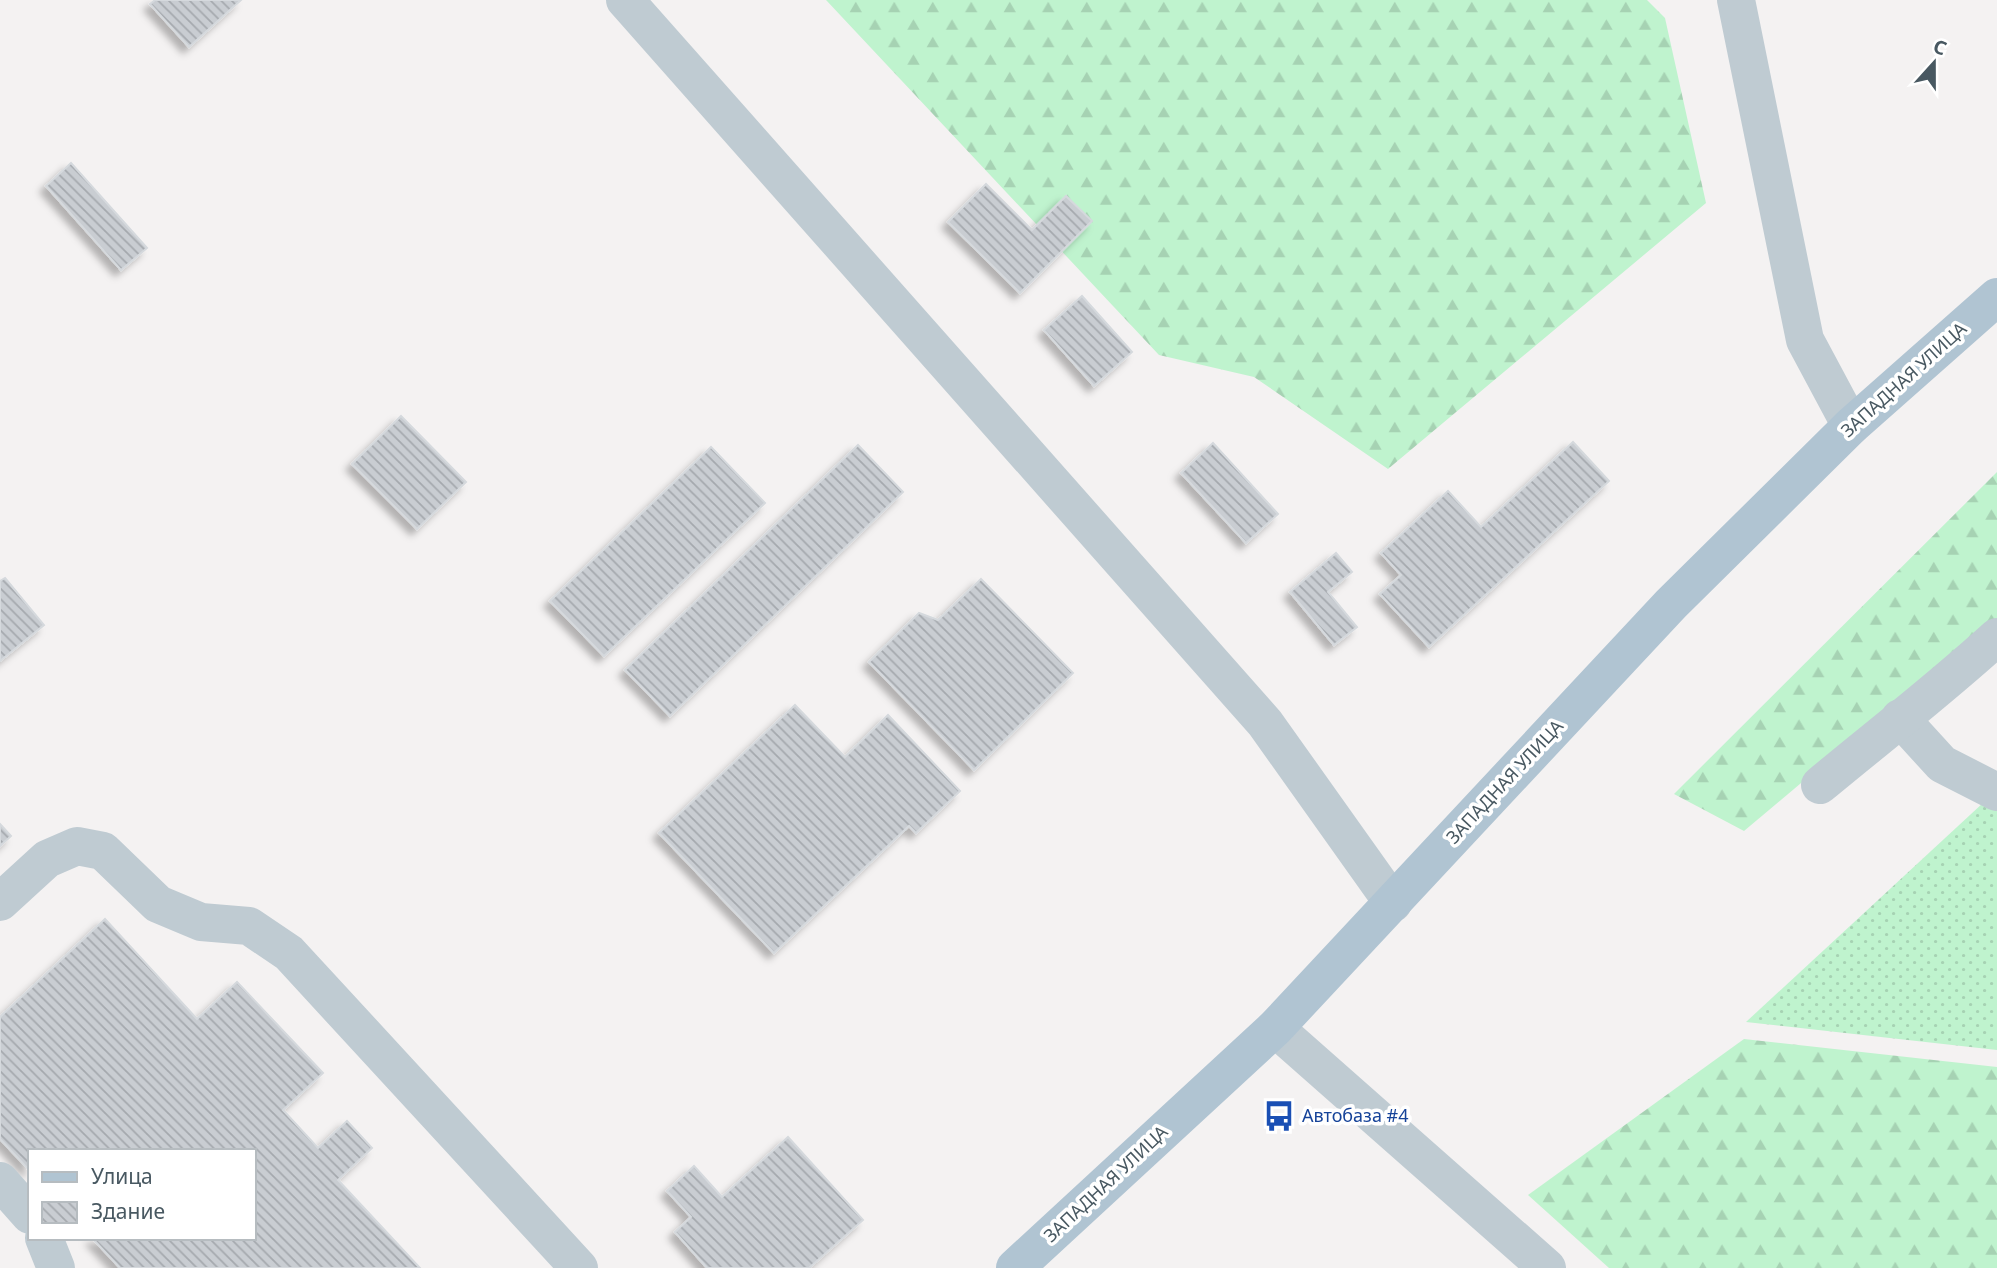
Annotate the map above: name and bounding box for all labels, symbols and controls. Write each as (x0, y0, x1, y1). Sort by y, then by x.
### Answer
north arrow (1899, 28, 1969, 98)
text: С (1930, 33, 1950, 61)
street label: ЗАПАДНАЯ УЛИЦА (1835, 316, 1972, 442)
street label: ЗАПАДНАЯ УЛИЦА (1441, 714, 1568, 848)
bus stop icon: Автобаза #4 (1262, 1099, 1296, 1133)
place label: Автобаза #4 (1302, 1103, 1409, 1127)
street label: ЗАПАДНАЯ УЛИЦА (1038, 1119, 1173, 1247)
legend (28, 1149, 256, 1240)
text: Улица (91, 1162, 153, 1190)
text: Здание (91, 1197, 165, 1225)

